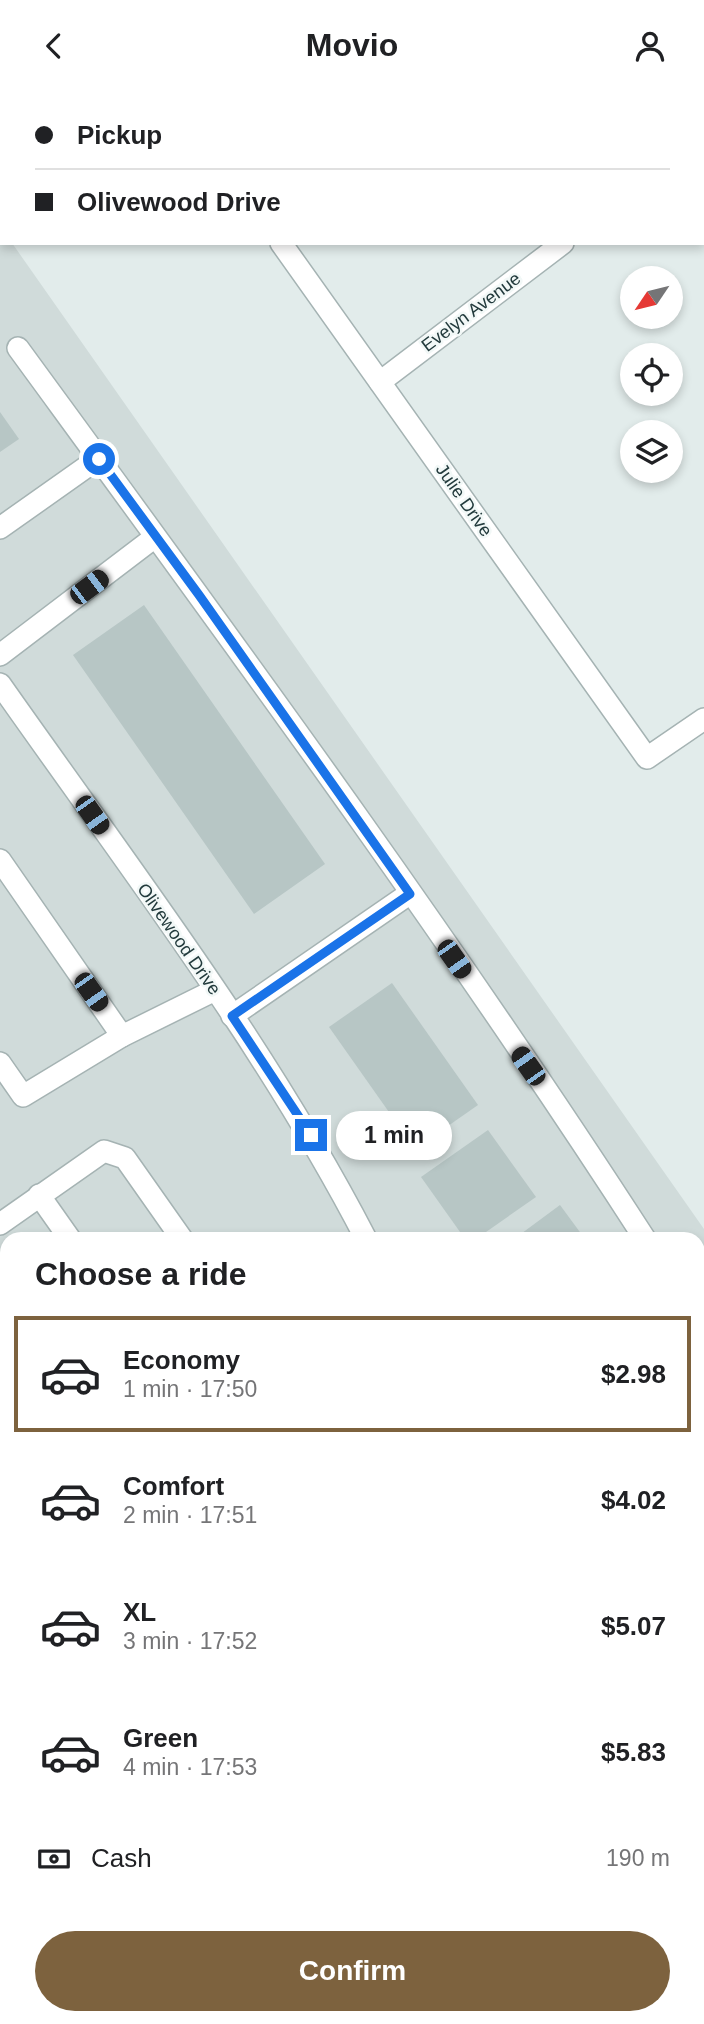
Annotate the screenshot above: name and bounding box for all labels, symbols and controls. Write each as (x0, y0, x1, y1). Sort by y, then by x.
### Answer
icon: back (35, 27, 73, 65)
text: Movio (306, 27, 398, 63)
icon: person (631, 27, 669, 65)
text: Pickup (77, 120, 162, 150)
text: Olivewood Drive (77, 187, 281, 217)
north arrow (620, 266, 682, 329)
map controls (620, 266, 683, 483)
street label: Evelyn Avenue (418, 268, 524, 356)
button: locate (620, 343, 683, 406)
button: layers (620, 420, 683, 483)
route start (83, 443, 115, 475)
street label: Julie Drive (432, 460, 496, 540)
car (66, 566, 113, 608)
car (72, 792, 113, 838)
street label: Olivewood Drive (133, 880, 225, 998)
car (434, 936, 475, 982)
car (71, 969, 112, 1015)
car (508, 1043, 549, 1089)
callout: 1 min (336, 1111, 451, 1159)
route end (295, 1119, 327, 1151)
text: 1 min (364, 1122, 424, 1148)
text: Choose a ride (35, 1256, 247, 1292)
icon: car (39, 1343, 102, 1406)
text: Economy (123, 1345, 240, 1375)
text: $2.98 (601, 1359, 666, 1389)
text: 1 min · 17:50 (123, 1376, 257, 1402)
icon: car (39, 1469, 102, 1532)
text: Comfort (123, 1471, 224, 1501)
text: $4.02 (601, 1485, 666, 1515)
text: 2 min · 17:51 (123, 1502, 257, 1528)
icon: car (39, 1595, 102, 1658)
text: XL (123, 1597, 156, 1627)
text: $5.07 (601, 1611, 666, 1641)
text: 3 min · 17:52 (123, 1628, 257, 1654)
icon: car (39, 1721, 102, 1784)
text: Green (123, 1723, 198, 1753)
text: $5.83 (601, 1737, 666, 1767)
text: 4 min · 17:53 (123, 1754, 257, 1780)
icon: cash (35, 1840, 73, 1878)
text: Cash (91, 1843, 152, 1873)
text: 190 m (606, 1845, 670, 1871)
button: Confirm (35, 1931, 670, 2011)

